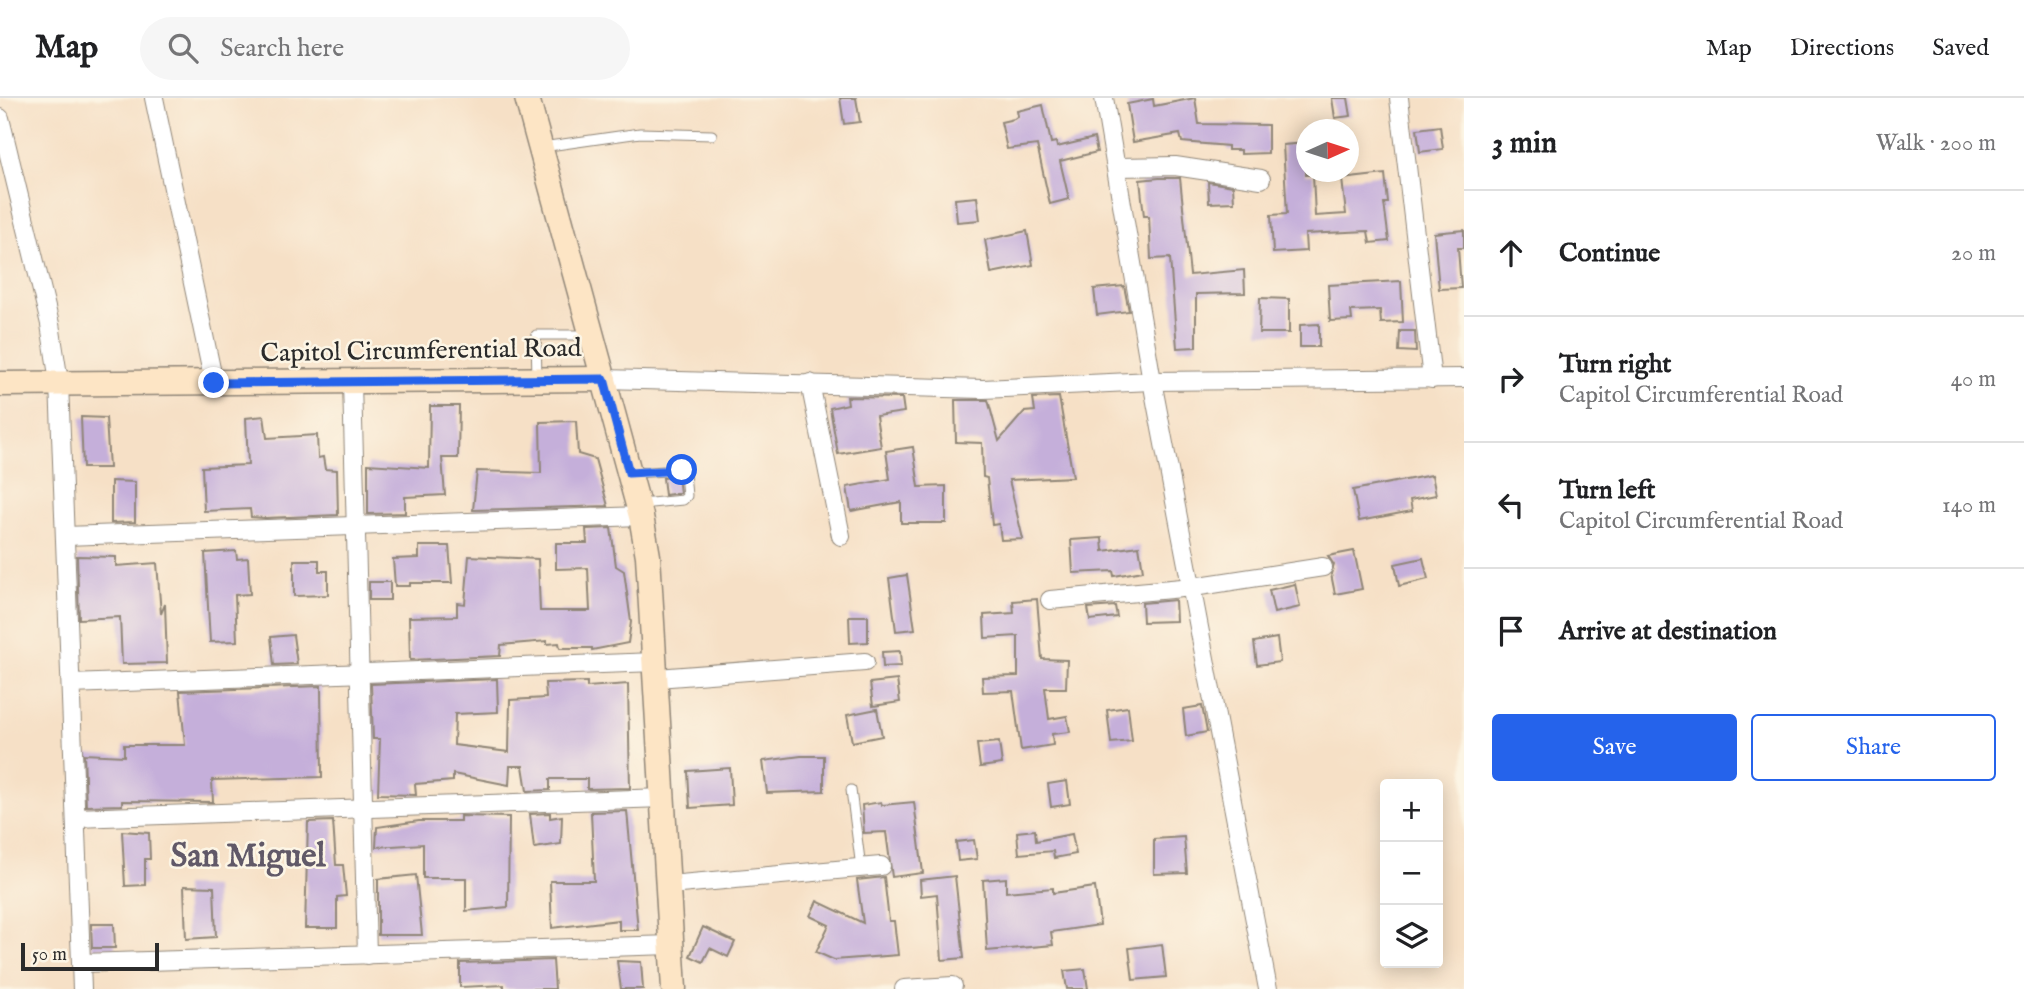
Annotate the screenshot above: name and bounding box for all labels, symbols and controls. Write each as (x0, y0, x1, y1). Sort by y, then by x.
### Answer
search box (140, 17, 630, 80)
text: Map (35, 27, 98, 69)
icon: search (164, 29, 202, 67)
text: Search here (220, 32, 344, 65)
text: Map (1706, 33, 1752, 64)
text: Directions (1790, 33, 1894, 64)
text: Saved (1932, 33, 1989, 64)
north arrow (1296, 119, 1359, 182)
text: 3 min (1492, 125, 1557, 163)
text: Walk · 200 m (1876, 129, 1996, 158)
icon: ahead (1492, 234, 1530, 272)
text: Continue (1559, 237, 1660, 270)
text: 20 m (1951, 239, 1996, 268)
street label: Capitol Circumferential Road (260, 332, 582, 370)
text: Turn right (1559, 348, 1672, 381)
icon: right (1492, 360, 1530, 398)
text: 40 m (1951, 365, 1996, 394)
route end (198, 367, 229, 398)
text: Capitol Circumferential Road (1559, 381, 1843, 410)
route start (666, 454, 697, 485)
text: Turn left (1559, 474, 1656, 507)
icon: left (1492, 486, 1530, 524)
text: 140 m (1942, 491, 1996, 520)
text: Capitol Circumferential Road (1559, 507, 1843, 536)
icon: arrive (1492, 612, 1530, 650)
text: Arrive at destination (1559, 615, 1777, 648)
button: Save (1492, 714, 1737, 781)
button: Share (1751, 714, 1996, 781)
map controls (1380, 779, 1443, 968)
button: + (1380, 779, 1443, 842)
district label: San Miguel (170, 836, 326, 878)
button: − (1380, 842, 1443, 905)
button: layers (1380, 905, 1443, 968)
scale bar (21, 940, 159, 972)
text: 50 m (32, 943, 67, 967)

